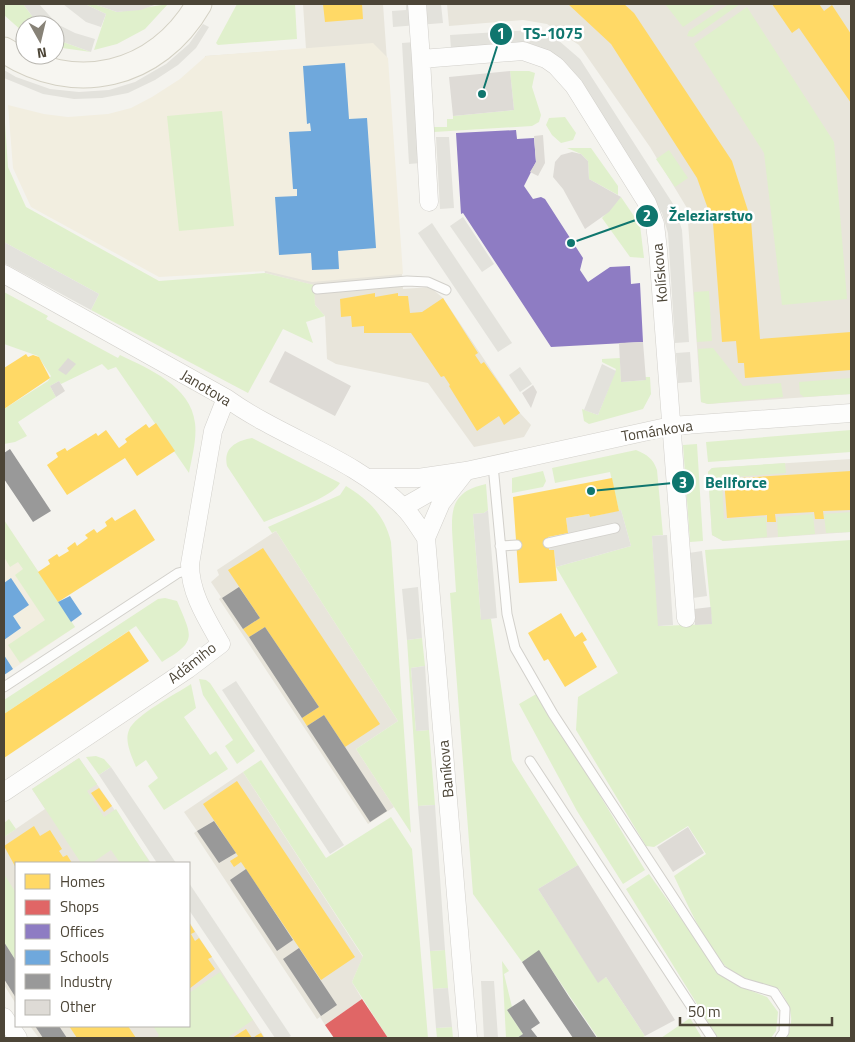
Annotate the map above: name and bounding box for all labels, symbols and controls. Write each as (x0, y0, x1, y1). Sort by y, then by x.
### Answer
north arrow (15, 15, 65, 65)
callout: TS-1075 (488, 18, 593, 49)
text: TS-1075 (523, 21, 583, 45)
text: 1 (497, 22, 505, 45)
text: N (36, 42, 48, 64)
callout: Železiarstvo (634, 200, 764, 231)
text: Železiarstvo (669, 203, 753, 227)
text: 2 (643, 204, 651, 227)
street label: Kolískova (645, 242, 674, 304)
street label: Janotova (177, 363, 236, 412)
street label: Tománkova (620, 413, 695, 447)
callout: Bellforce (670, 467, 777, 498)
text: Bellforce (705, 470, 767, 494)
text: 3 (679, 471, 687, 494)
street label: Adámiho (163, 636, 221, 689)
street label: Baníkova (431, 739, 459, 799)
legend (15, 862, 190, 1027)
text: Homes (60, 870, 105, 893)
text: Shops (60, 895, 99, 918)
text: Offices (60, 920, 104, 943)
text: Schools (60, 945, 109, 968)
text: Industry (60, 970, 112, 993)
scale bar (680, 994, 832, 1026)
text: Other (60, 995, 96, 1018)
text: 50 m (688, 1000, 721, 1023)

